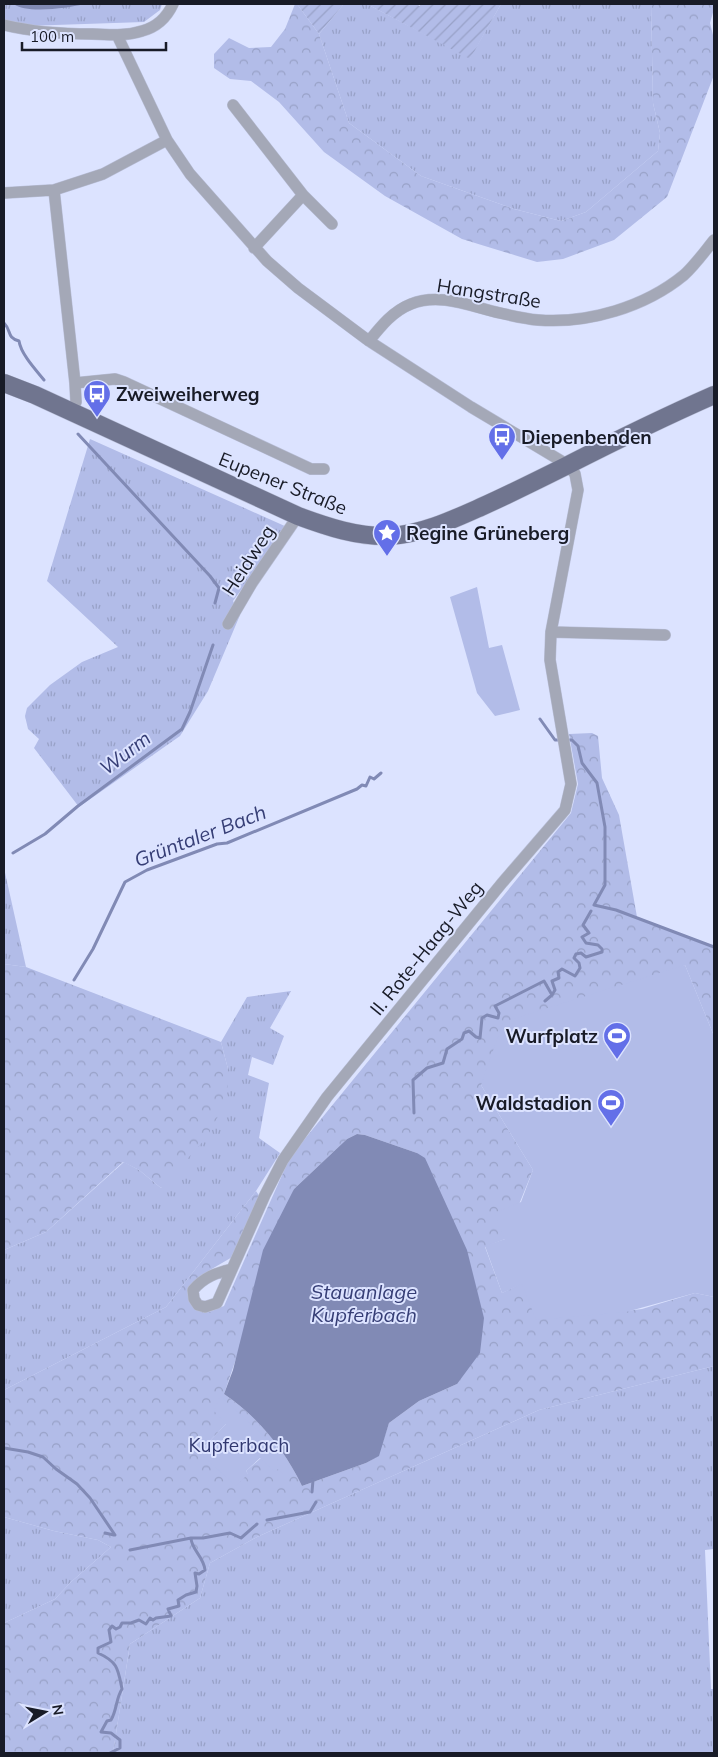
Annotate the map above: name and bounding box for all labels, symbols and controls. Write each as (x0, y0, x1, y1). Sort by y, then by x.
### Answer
scale bar (22, 20, 166, 52)
text: 100 m (30, 27, 74, 46)
street label: Hangstraße (435, 273, 543, 313)
bus stop icon: Zweiweiherweg (82, 379, 112, 418)
place label: Zweiweiherweg (116, 382, 260, 406)
bus stop icon: Diepenbenden (487, 422, 517, 461)
place label: Diepenbenden (521, 425, 652, 449)
street label: Eupener Straße (215, 446, 351, 520)
place icon: Regine Grüneberg (372, 518, 402, 557)
street label: Heidweg (216, 520, 280, 600)
place label: Regine Grüneberg (406, 521, 569, 545)
water label: Wurm (94, 725, 155, 780)
water label: Grüntaler Bach (130, 799, 269, 872)
street label: II. Rote-Haag-Weg (364, 876, 488, 1020)
sports icon: Wurfplatz (602, 1021, 632, 1060)
place label: Wurfplatz (506, 1024, 598, 1048)
sports icon: Waldstadion (596, 1088, 626, 1127)
place label: Waldstadion (475, 1091, 592, 1115)
water label: Stauanlage Kupferbach (311, 1279, 417, 1327)
park label: Kupferbach (189, 1433, 289, 1457)
north arrow (20, 1687, 70, 1737)
text: N (48, 1703, 68, 1717)

